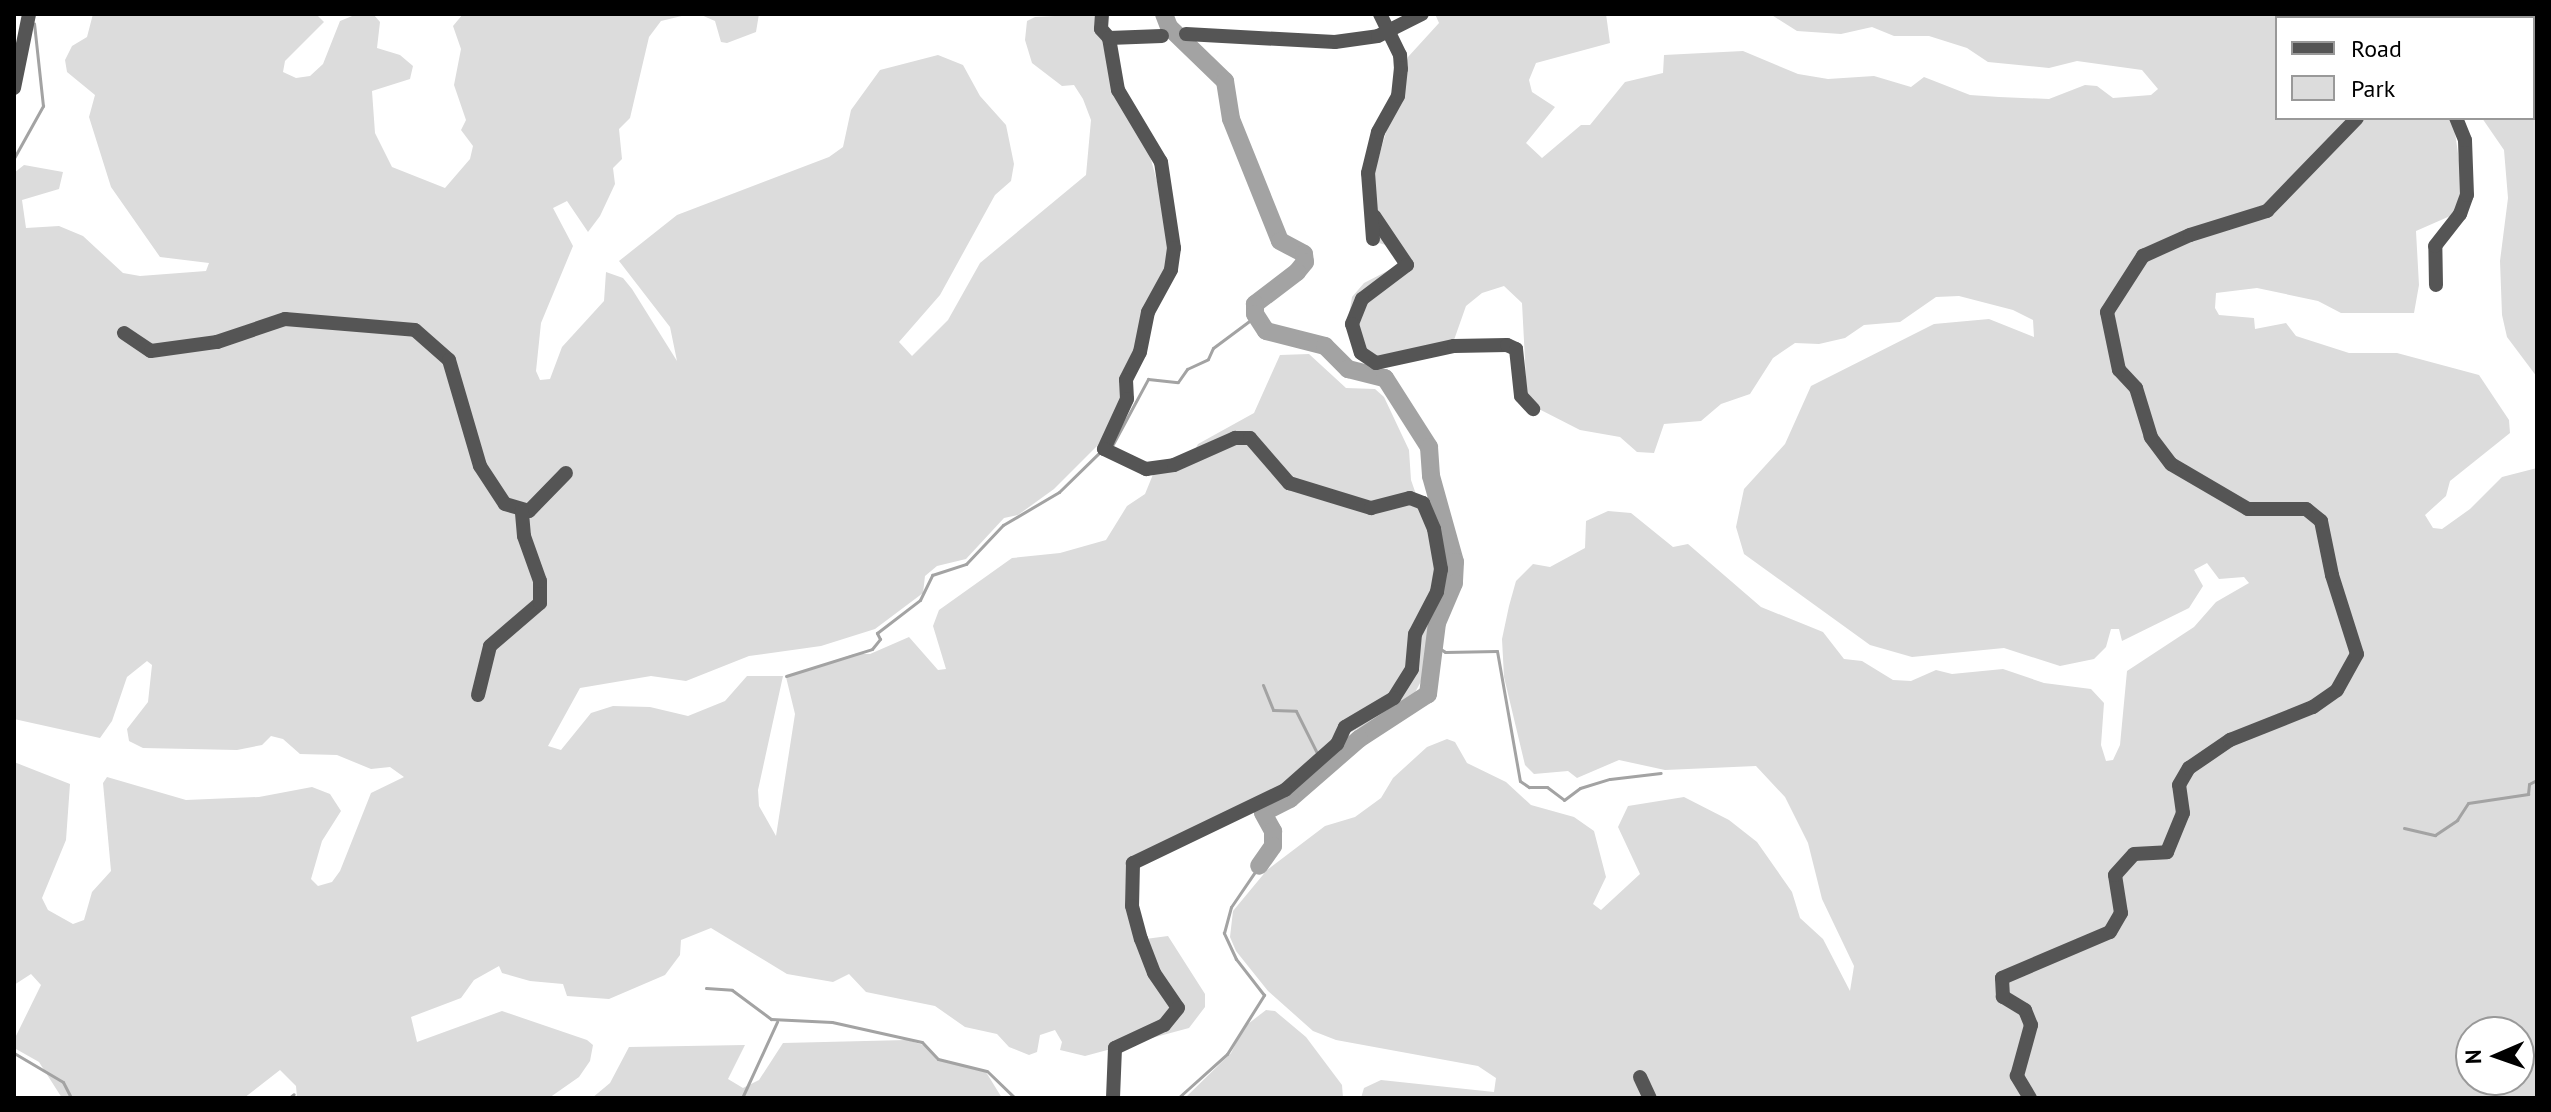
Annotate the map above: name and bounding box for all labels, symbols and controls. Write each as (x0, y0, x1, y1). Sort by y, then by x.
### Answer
legend (2275, 16, 2535, 120)
text: Road (2351, 33, 2402, 64)
text: Park (2351, 73, 2395, 104)
north arrow (2455, 1016, 2535, 1096)
text: N (2459, 1049, 2487, 1064)

